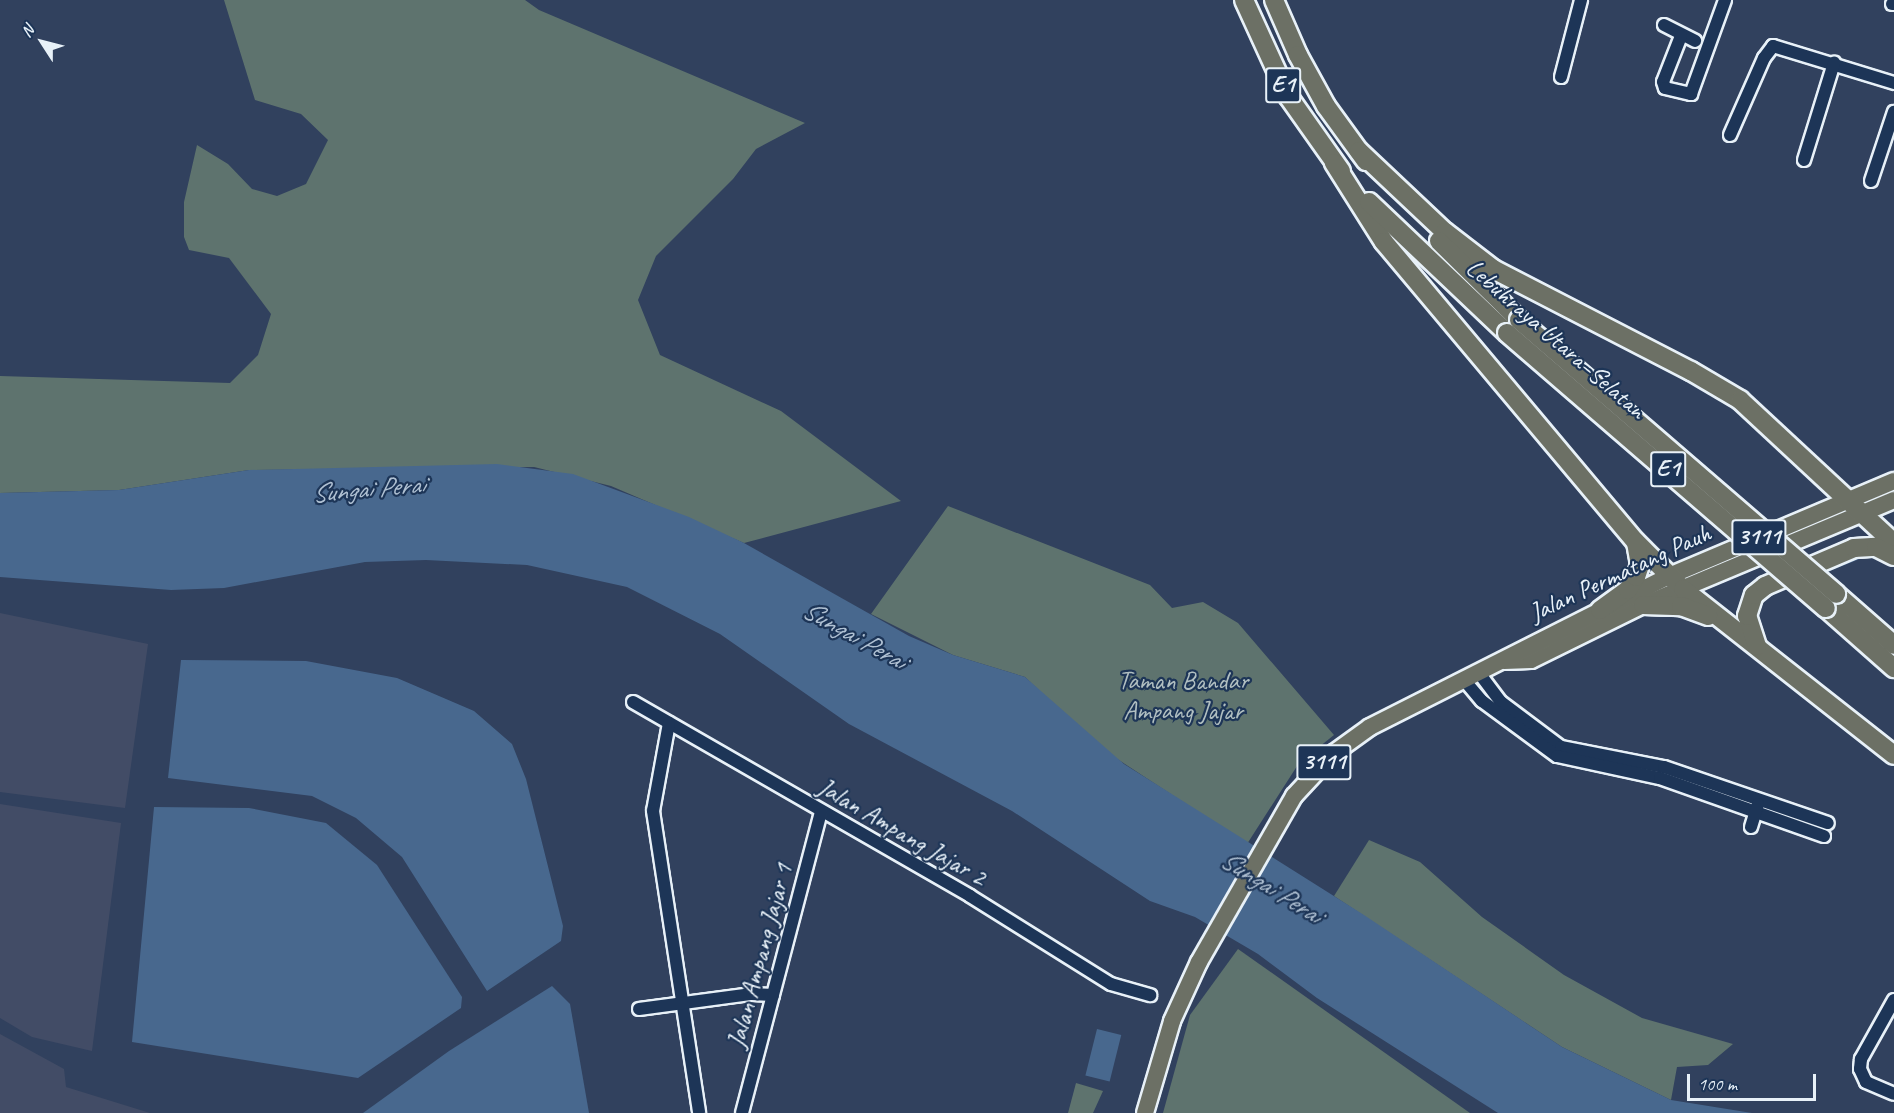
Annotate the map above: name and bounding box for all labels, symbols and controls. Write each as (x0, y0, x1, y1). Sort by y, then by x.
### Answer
north arrow (12, 12, 72, 72)
text: N (16, 22, 38, 41)
road number: E1 (1265, 64, 1301, 106)
street label: Lebuhraya Utara–Selatan (1459, 252, 1653, 426)
road number: E1 (1650, 448, 1686, 490)
water label: Sungai Perai (310, 468, 426, 510)
road number: 3111 (1730, 516, 1788, 558)
street label: Jalan Permatang Pauh (1524, 517, 1716, 629)
water label: Sungai Perai (797, 593, 911, 677)
park label: Taman Bandar Ampang Jajar (1118, 665, 1248, 726)
road number: 3111 (1296, 741, 1352, 783)
street label: Jalan Ampang Jajar 2 (812, 771, 992, 893)
water label: Sungai Perai (1214, 843, 1328, 931)
street label: Jalan Ampang Jajar 1 (720, 860, 800, 1052)
scale bar (1690, 1062, 1819, 1100)
text: 100 m (1698, 1073, 1737, 1095)

